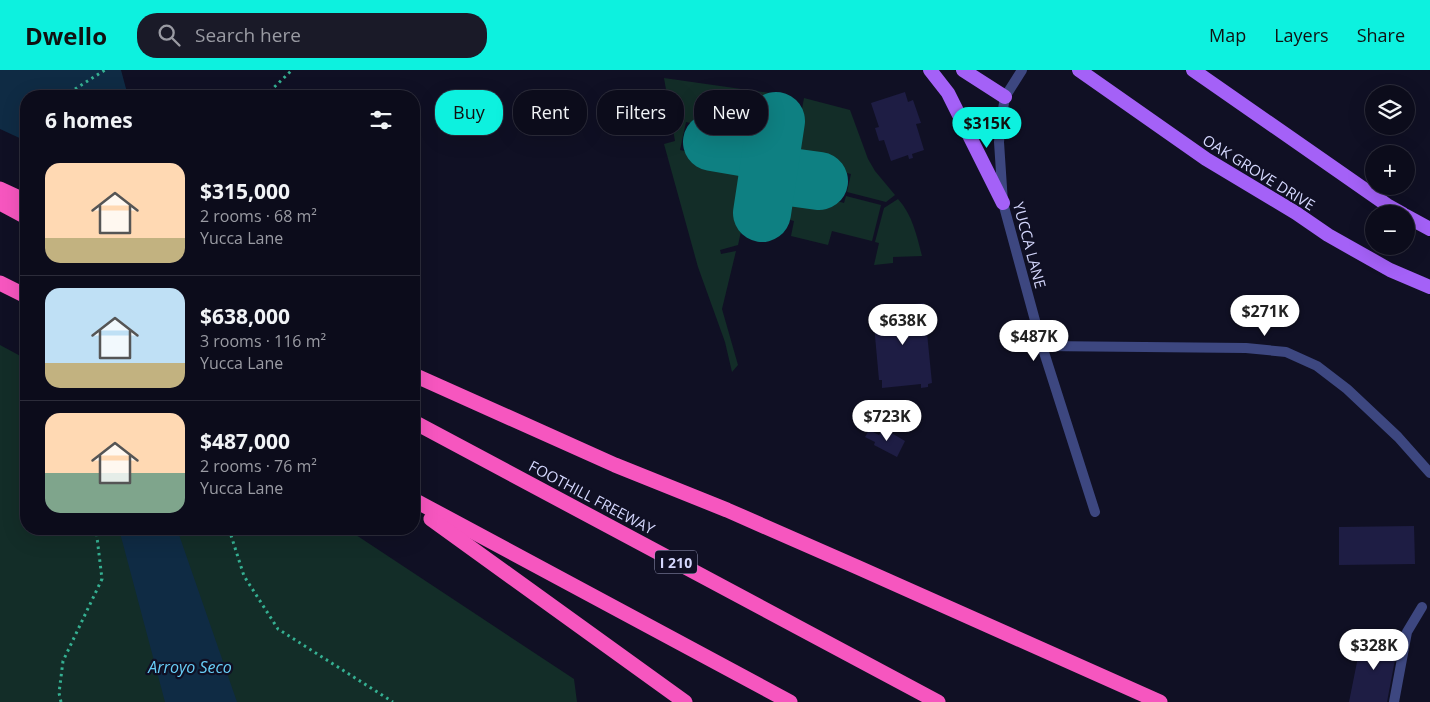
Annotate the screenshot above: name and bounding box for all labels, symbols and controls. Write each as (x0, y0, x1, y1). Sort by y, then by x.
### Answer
search box (137, 13, 487, 58)
text: Dwello (25, 19, 107, 52)
icon: search (155, 21, 183, 49)
text: Search here (195, 22, 301, 48)
text: Map (1209, 23, 1246, 47)
text: Layers (1274, 23, 1329, 47)
text: Share (1357, 23, 1405, 47)
map controls (1365, 85, 1415, 255)
button: layers (1365, 85, 1415, 135)
chip: Buy (435, 90, 503, 135)
chip: Rent (513, 90, 587, 135)
chip: Filters (597, 90, 684, 135)
chip: New (694, 90, 768, 135)
text: 6 homes (45, 106, 133, 134)
icon: filters (367, 106, 395, 134)
pin: $315K (952, 106, 1022, 149)
text: $315K (963, 112, 1011, 134)
street label: OAK GROVE DRIVE (1199, 129, 1319, 215)
button: + (1365, 145, 1415, 195)
text: $315,000 (200, 177, 290, 205)
icon: home (85, 183, 145, 243)
street label: YUCCA LANE (1009, 200, 1051, 290)
text: 2 rooms · 68 m² (200, 205, 317, 227)
button: − (1365, 205, 1415, 255)
text: Yucca Lane (200, 227, 283, 249)
pin: $271K (1230, 294, 1300, 337)
text: $271K (1241, 300, 1289, 322)
text: $638,000 (200, 302, 290, 330)
pin: $638K (868, 304, 938, 346)
icon: home (85, 308, 145, 368)
text: $638K (879, 309, 927, 331)
pin: $487K (999, 320, 1069, 362)
text: $487K (1010, 325, 1058, 347)
text: 3 rooms · 116 m² (200, 330, 326, 352)
text: Yucca Lane (200, 352, 283, 374)
pin: $723K (852, 400, 922, 442)
text: $723K (863, 405, 911, 427)
text: $487,000 (200, 427, 290, 455)
icon: home (85, 433, 145, 493)
text: 2 rooms · 76 m² (200, 455, 317, 477)
street label: FOOTHILL FREEWAY (526, 455, 659, 539)
text: Yucca Lane (200, 477, 283, 499)
road number: I 210 (655, 551, 697, 574)
pin: $328K (1339, 628, 1409, 671)
text: $328K (1350, 634, 1398, 656)
water label: Arroyo Seco (147, 656, 232, 678)

